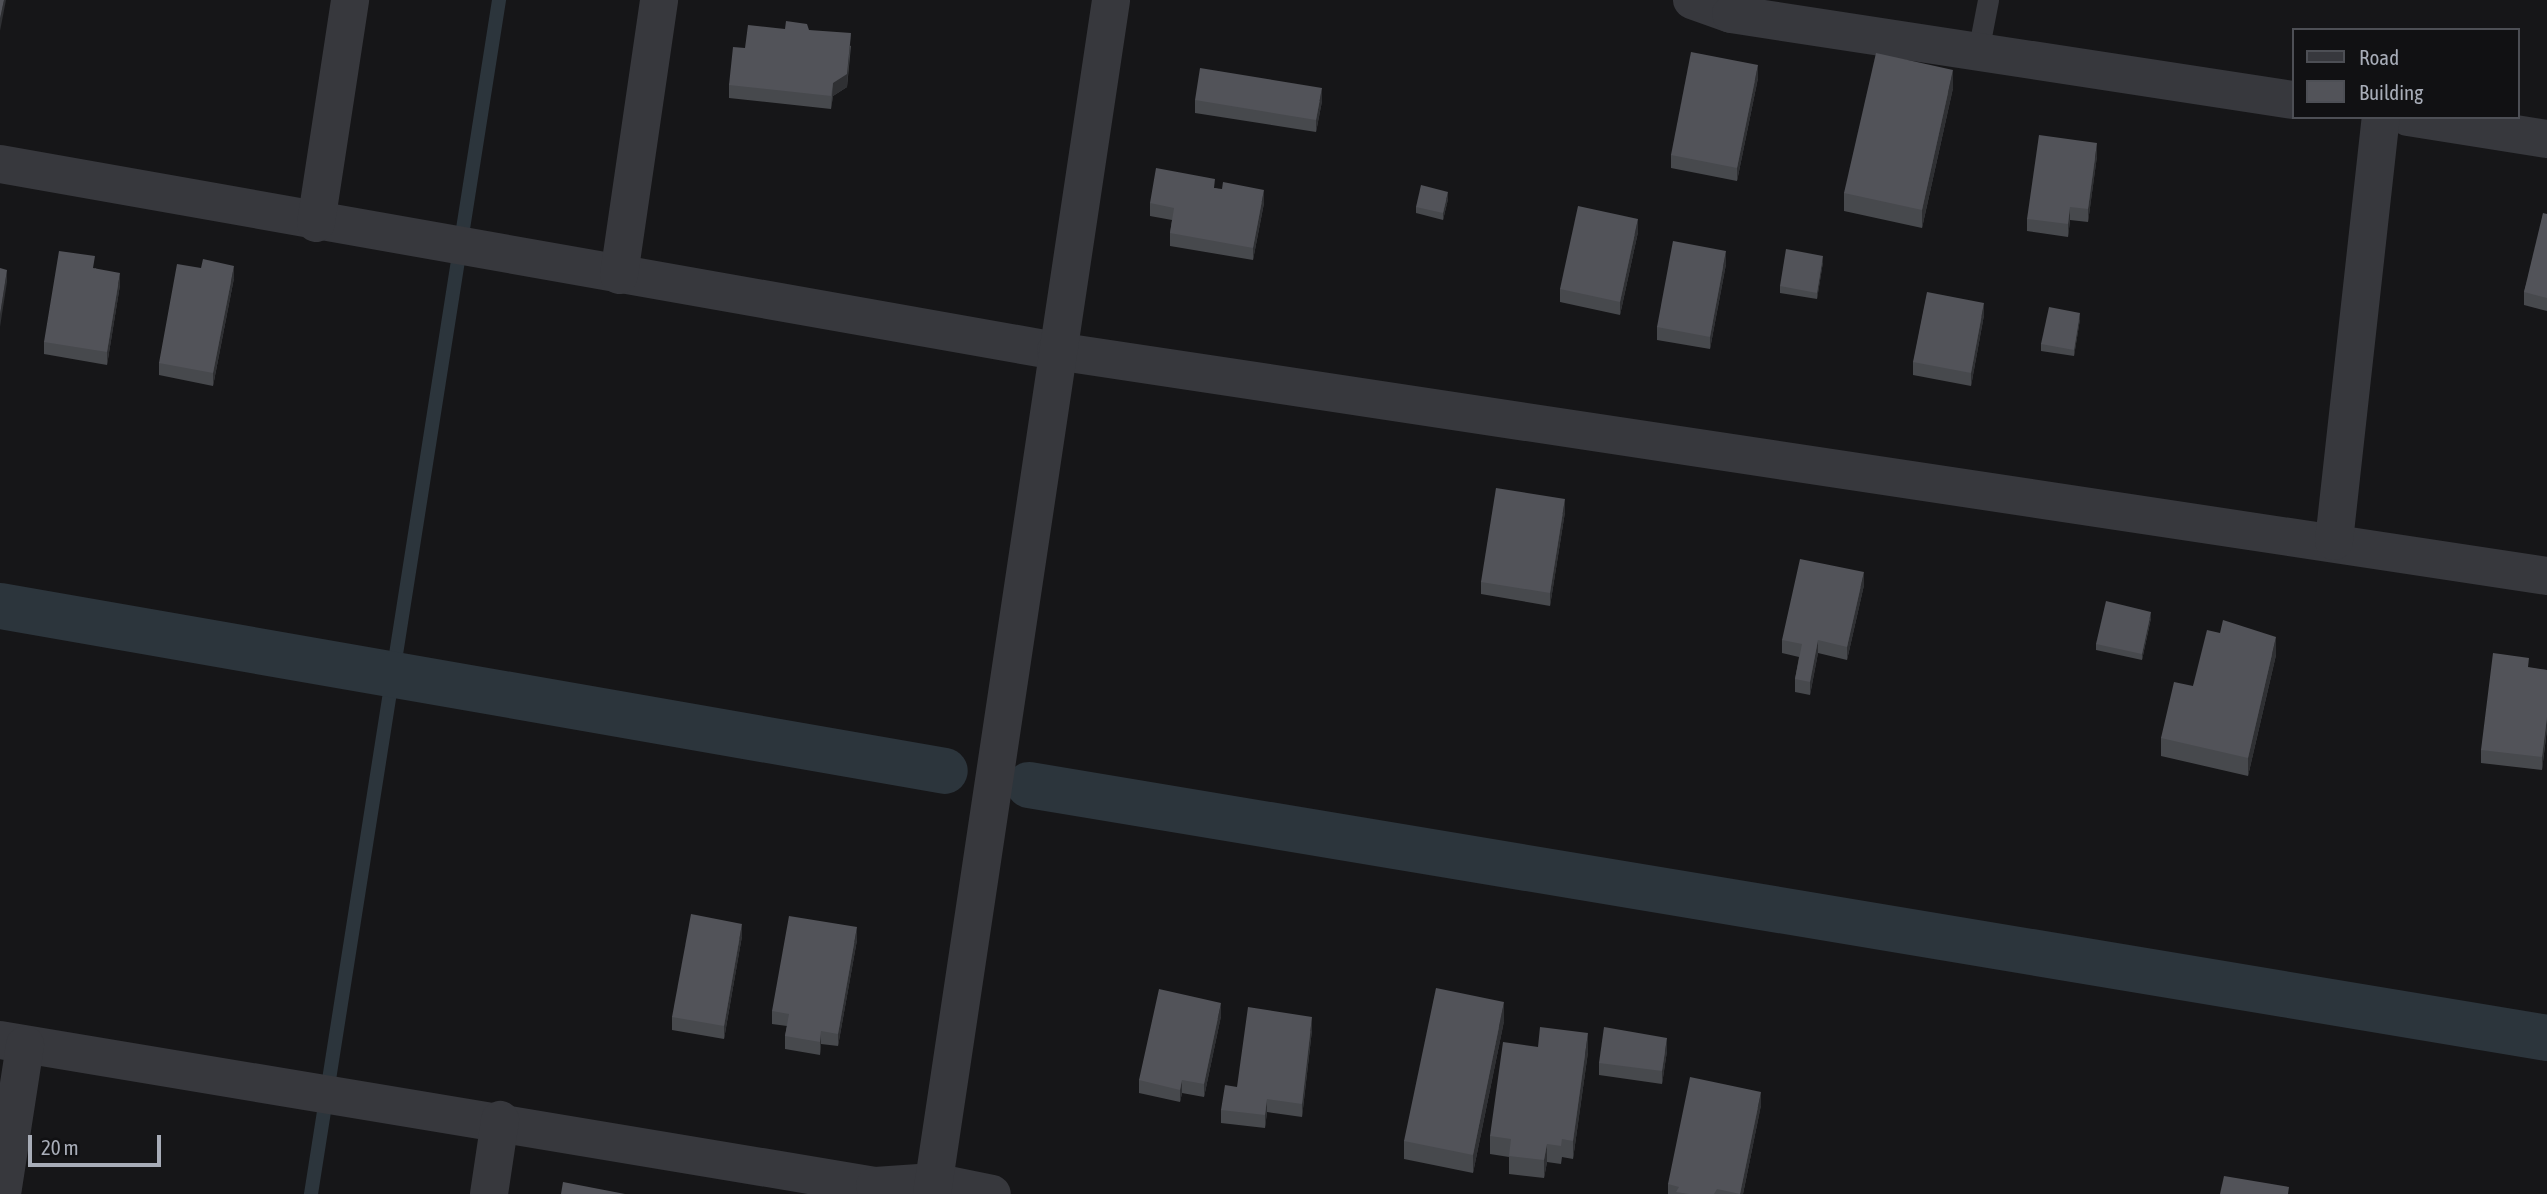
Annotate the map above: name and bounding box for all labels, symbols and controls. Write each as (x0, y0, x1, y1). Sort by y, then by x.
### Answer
legend (2292, 28, 2519, 119)
text: Road (2359, 45, 2399, 69)
text: Building (2359, 80, 2423, 104)
scale bar (32, 1120, 164, 1164)
text: 20 m (41, 1135, 79, 1159)

